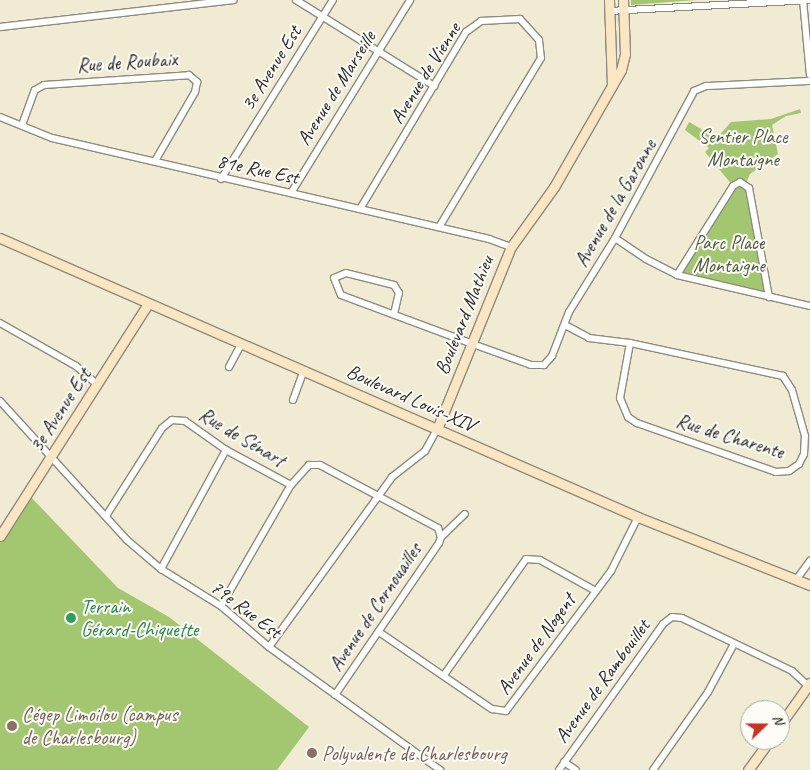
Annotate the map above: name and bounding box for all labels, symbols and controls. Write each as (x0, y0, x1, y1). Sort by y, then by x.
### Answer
street label: Avenue de Vienne (384, 18, 466, 128)
street label: 3e Avenue Est (236, 21, 306, 115)
street label: Avenue de Marseille (291, 26, 381, 150)
street label: Rue de Roubaix (76, 47, 178, 77)
park label: Sentier Place Montaigne (699, 124, 787, 171)
street label: Avenue de la Garonne (569, 135, 661, 271)
street label: 81e Rue Est (215, 149, 301, 189)
park label: Parc Place Montaigne (693, 230, 765, 277)
street label: Boulevard Mathieu (429, 252, 499, 378)
street label: Boulevard Louis-XIV (343, 359, 479, 437)
street label: 3e Avenue Est (24, 364, 96, 456)
street label: Rue de Sénart (195, 402, 289, 472)
street label: Rue de Charente (673, 408, 787, 464)
street label: Avenue de Cornouailles (323, 538, 427, 676)
street label: 79e Rue Est (206, 575, 286, 643)
street label: Avenue de Nogent (492, 589, 580, 699)
place label: Terrain Gérard-Chiquette (81, 594, 198, 641)
marker: Terrain Gérard-Chiquette (65, 612, 77, 624)
street label: Avenue de Rambouillet (549, 614, 655, 748)
north arrow (740, 700, 790, 750)
place label: Cégep Limoilou (campus de Charlesbourg) (22, 702, 178, 749)
text: N (769, 712, 788, 727)
marker: Cégep Limoilou (campus de Charlesbourg) (6, 720, 18, 732)
place label: Polyvalente de Charlesbourg (322, 741, 507, 765)
marker: Polyvalente de Charlesbourg (306, 747, 318, 759)

